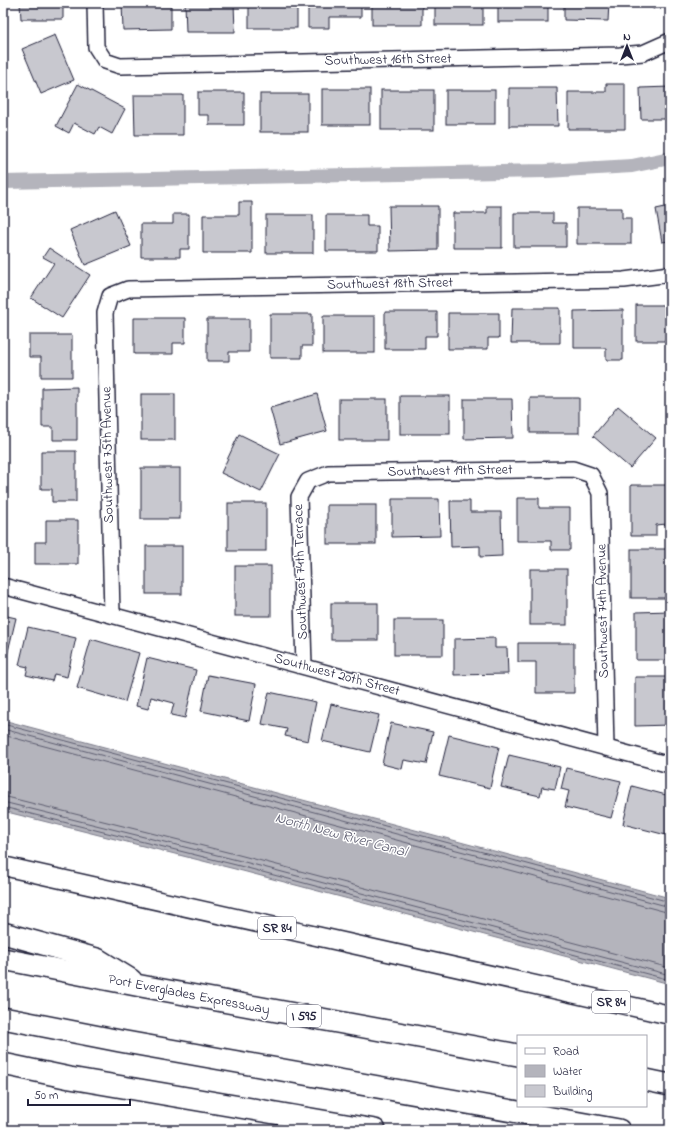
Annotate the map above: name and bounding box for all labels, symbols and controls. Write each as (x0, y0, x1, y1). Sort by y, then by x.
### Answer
north arrow (607, 26, 647, 66)
text: N (623, 29, 631, 45)
street label: Southwest 16th Street (324, 48, 452, 72)
street label: Southwest 18th Street (327, 272, 454, 296)
street label: Southwest 75th Avenue (96, 386, 120, 524)
street label: Southwest 19th Street (387, 459, 513, 483)
street label: Southwest 74th Terrace (288, 503, 314, 640)
street label: Southwest 74th Avenue (591, 543, 615, 678)
street label: Southwest 20th Street (272, 648, 403, 702)
water label: North New River Canal (273, 807, 412, 864)
road number: SR 84 (258, 917, 296, 939)
street label: Port Everglades Expressway (106, 969, 272, 1022)
road number: SR 84 (592, 991, 630, 1013)
road number: I 595 (287, 1005, 321, 1027)
legend (517, 1035, 647, 1107)
text: Road (553, 1043, 579, 1061)
text: Water (553, 1063, 582, 1081)
scale bar (28, 1081, 130, 1107)
text: Building (552, 1083, 592, 1102)
text: 50 m (34, 1087, 58, 1105)

